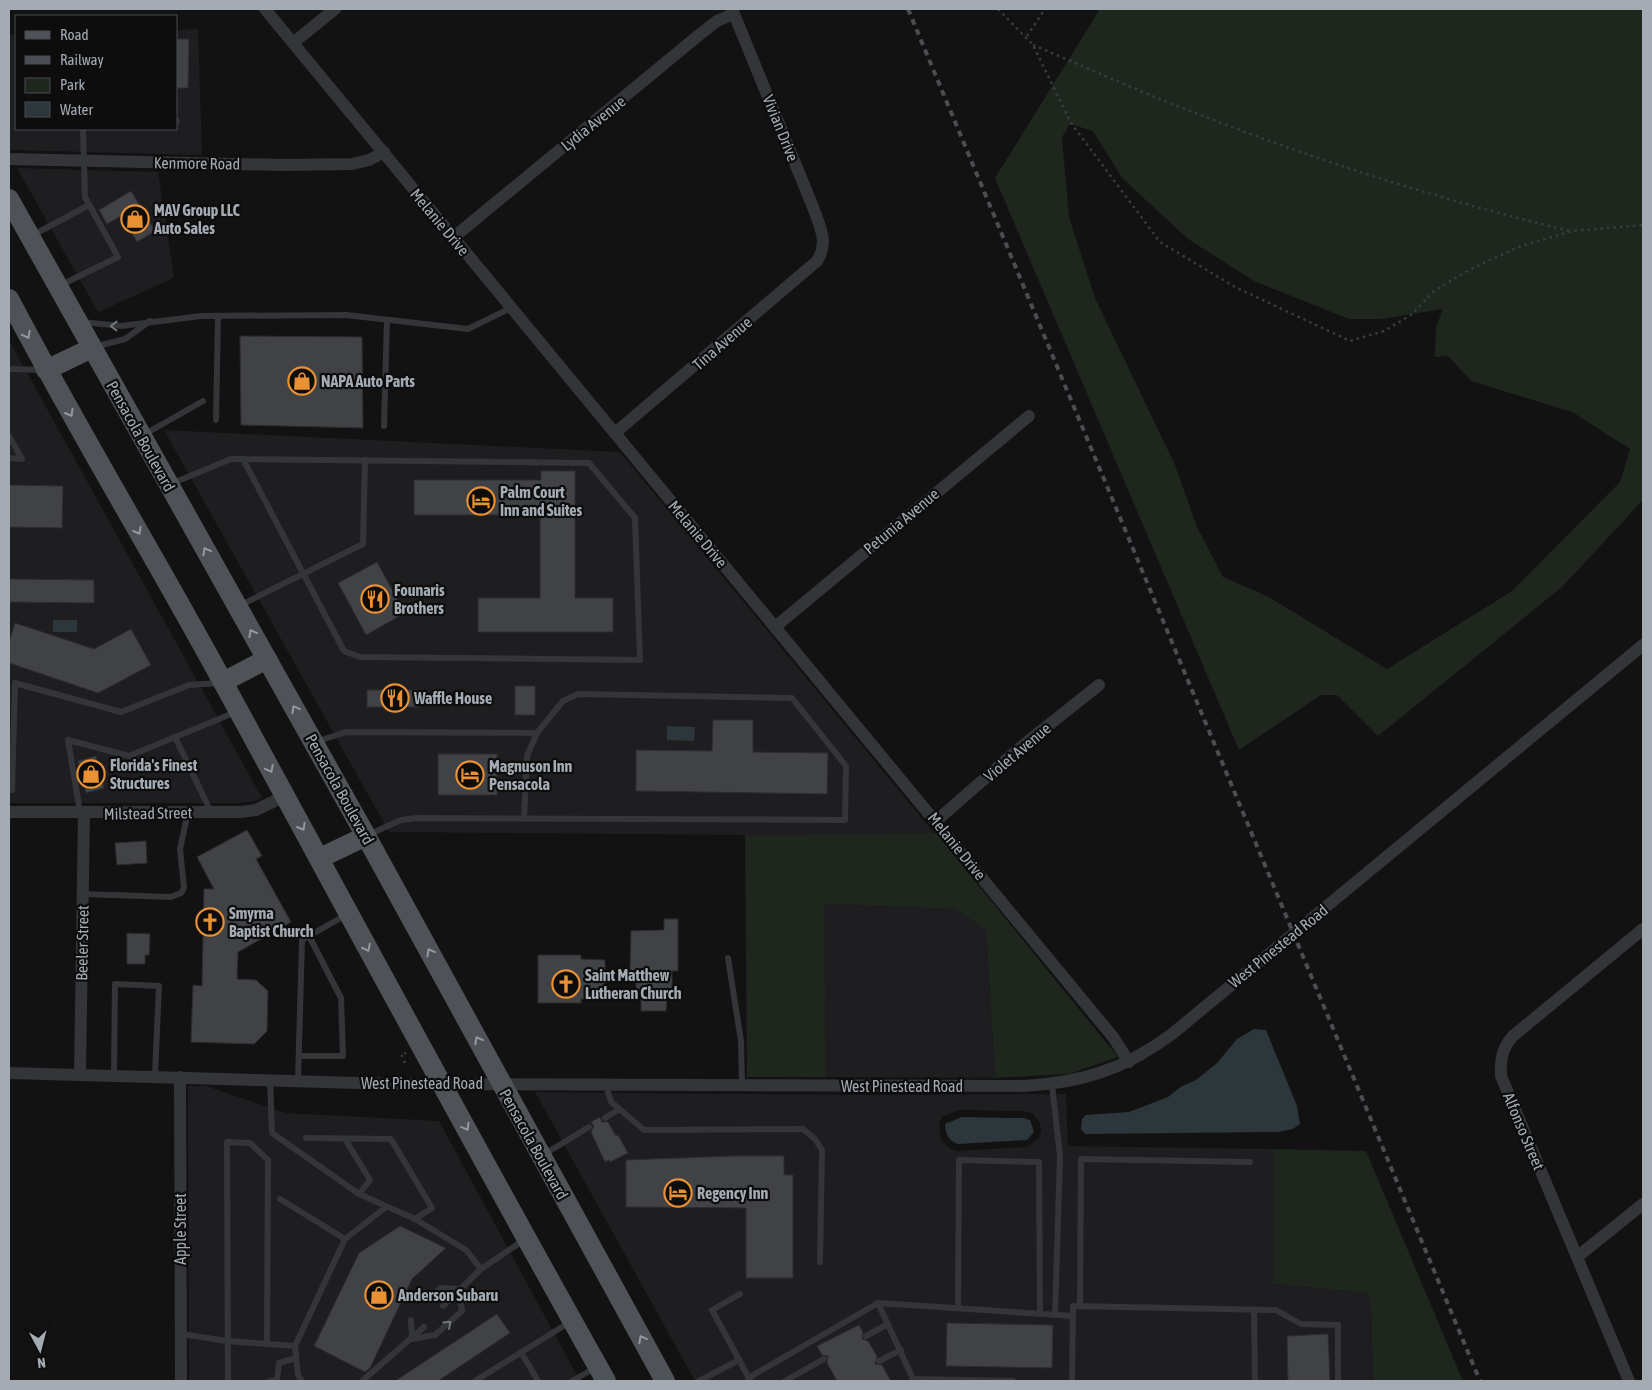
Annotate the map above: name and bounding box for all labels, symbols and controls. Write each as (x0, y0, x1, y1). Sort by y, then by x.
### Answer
legend (15, 15, 178, 130)
text: Road (60, 26, 89, 43)
text: Railway (60, 51, 104, 68)
text: Park (60, 76, 85, 93)
street label: Lydia Avenue (557, 92, 629, 155)
street label: Vivian Drive (759, 92, 803, 164)
text: Water (60, 101, 93, 118)
street label: Kenmore Road (154, 153, 240, 173)
street label: Melanie Drive (407, 185, 473, 259)
place label: MAV Group LLC Auto Sales (153, 201, 241, 237)
shop icon: MAV Group LLC Auto Sales (120, 204, 150, 234)
street label: Tina Avenue (689, 313, 755, 373)
one-way arrow (110, 320, 118, 331)
one-way arrow (21, 329, 31, 338)
shop icon: NAPA Auto Parts (287, 366, 317, 396)
place label: NAPA Auto Parts (321, 372, 415, 390)
street label: Pensacola Boulevard (103, 378, 179, 494)
one-way arrow (64, 407, 74, 416)
place label: Palm Court Inn and Suites (500, 483, 583, 519)
street label: Petunia Avenue (860, 484, 942, 558)
hotel icon: Palm Court Inn and Suites (466, 486, 496, 516)
street label: Melanie Drive (665, 497, 731, 571)
one-way arrow (131, 526, 141, 535)
one-way arrow (203, 547, 213, 556)
place label: Founaris Brothers (394, 581, 445, 617)
restaurant icon: Founaris Brothers (360, 584, 390, 614)
one-way arrow (249, 629, 259, 638)
restaurant icon: Waffle House (380, 683, 410, 713)
place label: Waffle House (413, 689, 492, 707)
one-way arrow (292, 706, 302, 715)
street label: Violet Avenue (980, 719, 1054, 785)
street label: Pensacola Boulevard (302, 731, 378, 847)
place label: Florida's Finest Structures (110, 756, 198, 792)
place label: Magnuson Inn Pensacola (489, 757, 572, 793)
shop icon: Florida's Finest Structures (76, 759, 106, 789)
hotel icon: Magnuson Inn Pensacola (455, 760, 485, 790)
one-way arrow (264, 764, 274, 773)
street label: Milstead Street (104, 803, 193, 823)
street label: Melanie Drive (924, 809, 990, 883)
one-way arrow (296, 822, 306, 831)
street label: West Pinestead Road (1225, 901, 1331, 991)
place label: Smyrna Baptist Church (229, 904, 314, 940)
street label: Beeler Street (72, 905, 92, 981)
church icon: Smyrna Baptist Church (195, 907, 225, 937)
one-way arrow (361, 943, 371, 952)
one-way arrow (427, 949, 437, 958)
place label: Saint Matthew Lutheran Church (585, 966, 682, 1002)
church icon: Saint Matthew Lutheran Church (551, 969, 581, 999)
one-way arrow (474, 1036, 484, 1045)
street label: West Pinestead Road (361, 1074, 483, 1092)
street label: West Pinestead Road (841, 1077, 963, 1095)
street label: Pensacola Boulevard (496, 1086, 572, 1202)
street label: Alfonso Street (1500, 1090, 1549, 1173)
one-way arrow (460, 1121, 470, 1130)
hotel icon: Regency Inn (663, 1178, 693, 1208)
place label: Regency Inn (697, 1184, 768, 1202)
street label: Apple Street (171, 1193, 190, 1265)
shop icon: Anderson Subaru (364, 1280, 394, 1310)
place label: Anderson Subaru (397, 1286, 498, 1304)
one-way arrow (442, 1321, 451, 1330)
north arrow (15, 1325, 65, 1375)
one-way arrow (638, 1335, 648, 1344)
text: N (37, 1354, 47, 1371)

